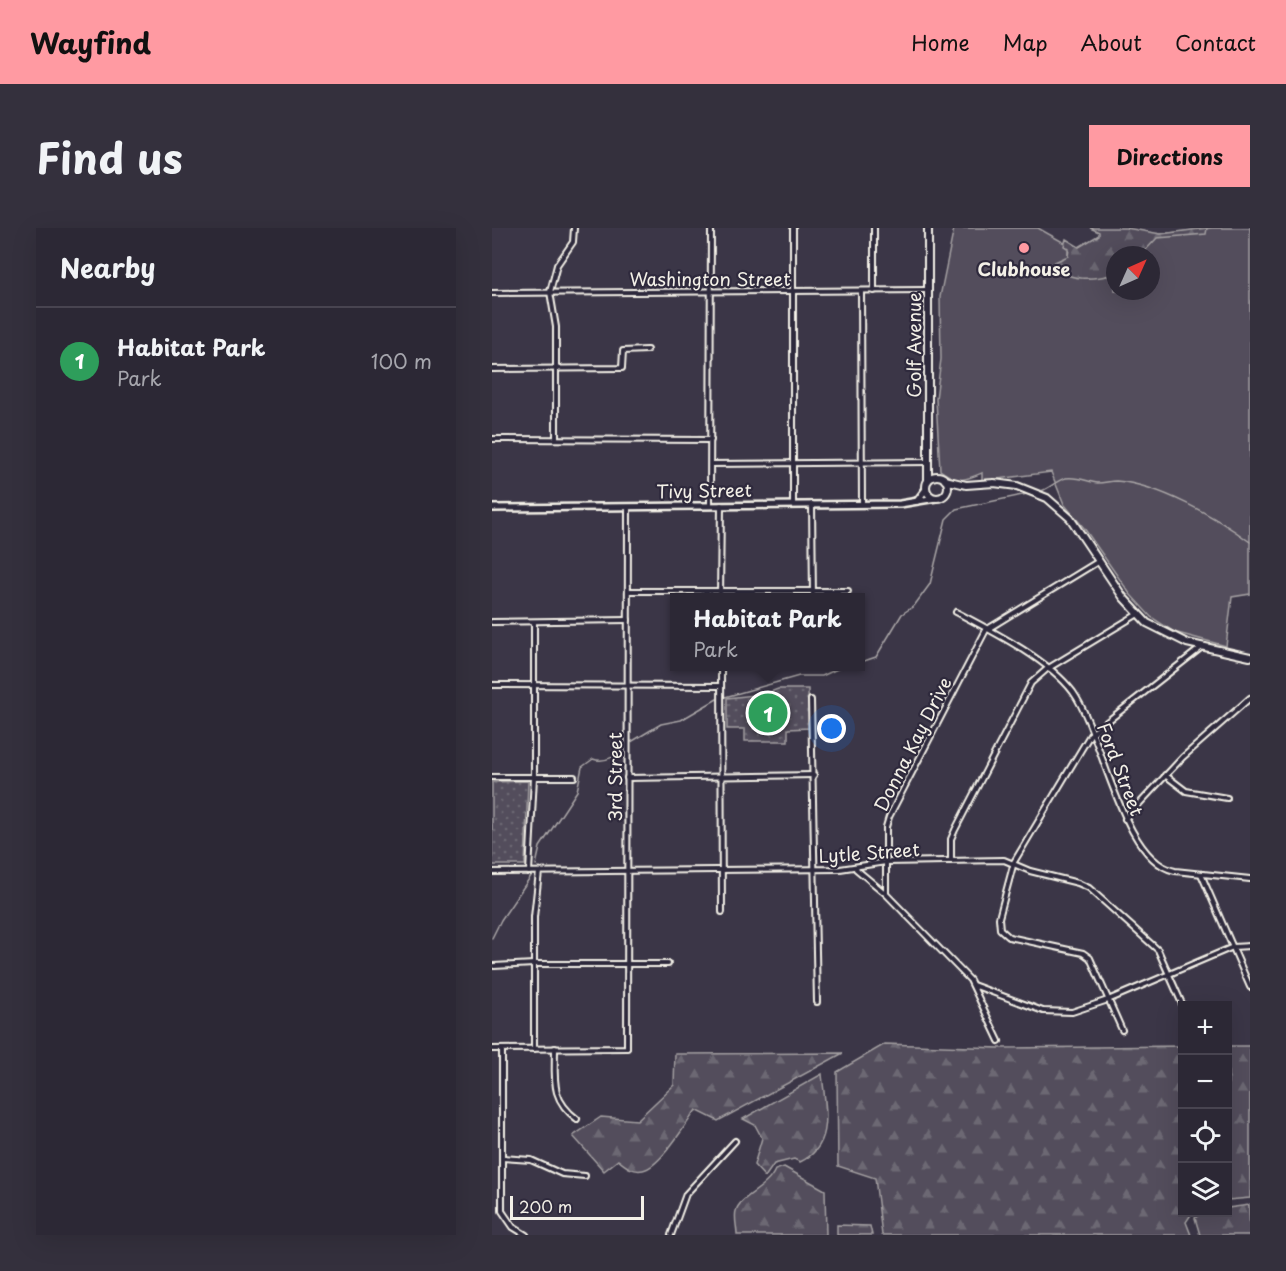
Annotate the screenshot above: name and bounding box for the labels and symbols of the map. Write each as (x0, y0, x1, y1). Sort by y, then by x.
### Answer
marker: Clubhouse (1017, 241, 1031, 255)
north arrow (1106, 246, 1160, 300)
place label: Clubhouse (978, 255, 1071, 282)
street label: Washington Street (630, 265, 791, 292)
street label: Golf Avenue (900, 292, 927, 398)
street label: Tivy Street (656, 476, 752, 504)
street label: Donna Kay Drive (866, 672, 958, 816)
pin: 1 (748, 690, 788, 736)
your location (817, 714, 846, 743)
street label: Ford Street (1091, 719, 1151, 819)
street label: 3rd Street (601, 732, 628, 822)
street label: Lytle Street (818, 835, 920, 869)
scale bar (510, 1193, 644, 1220)

